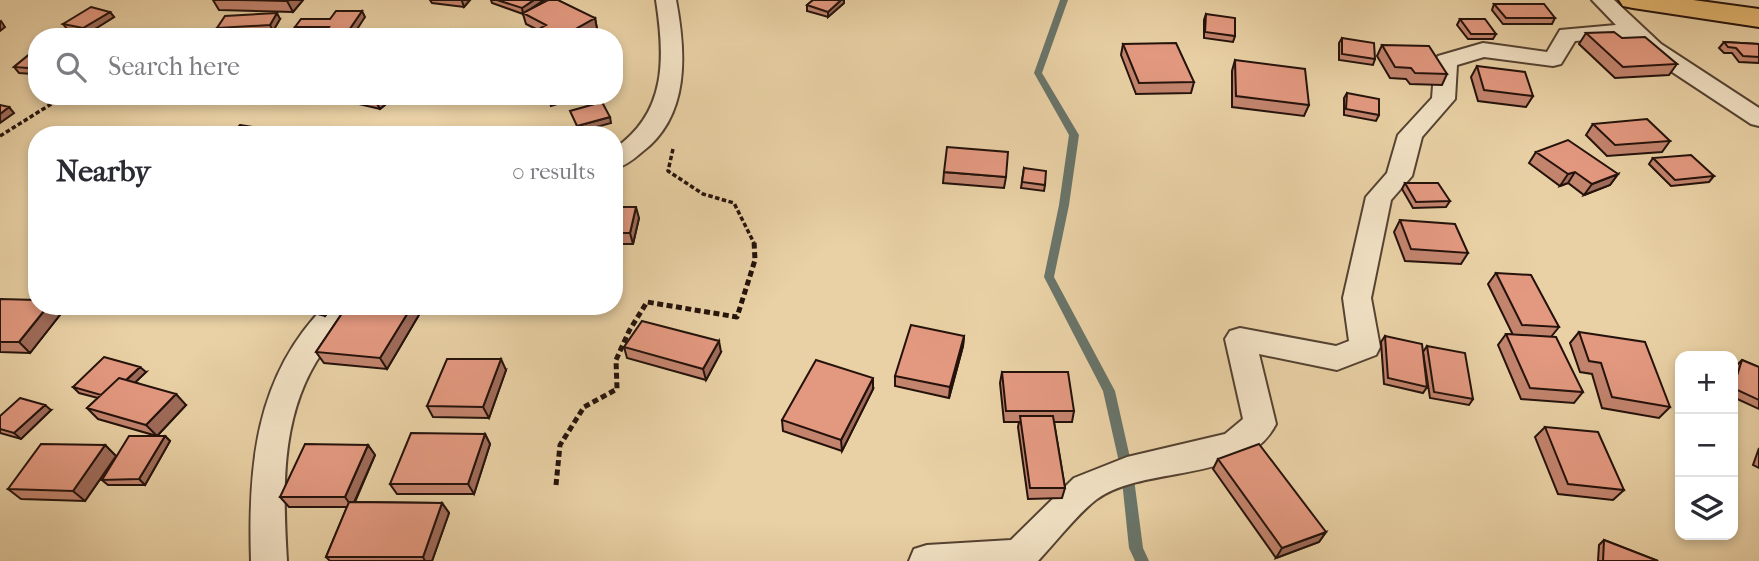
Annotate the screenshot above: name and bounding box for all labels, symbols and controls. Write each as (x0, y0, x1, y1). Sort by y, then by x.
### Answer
search box (28, 28, 623, 105)
icon: search (52, 48, 90, 86)
text: Search here (108, 51, 240, 82)
text: Nearby (56, 154, 151, 189)
text: 0 results (512, 158, 595, 185)
map controls (1675, 351, 1738, 540)
button: + (1675, 351, 1738, 414)
button: − (1675, 414, 1738, 477)
button: layers (1675, 477, 1738, 540)

